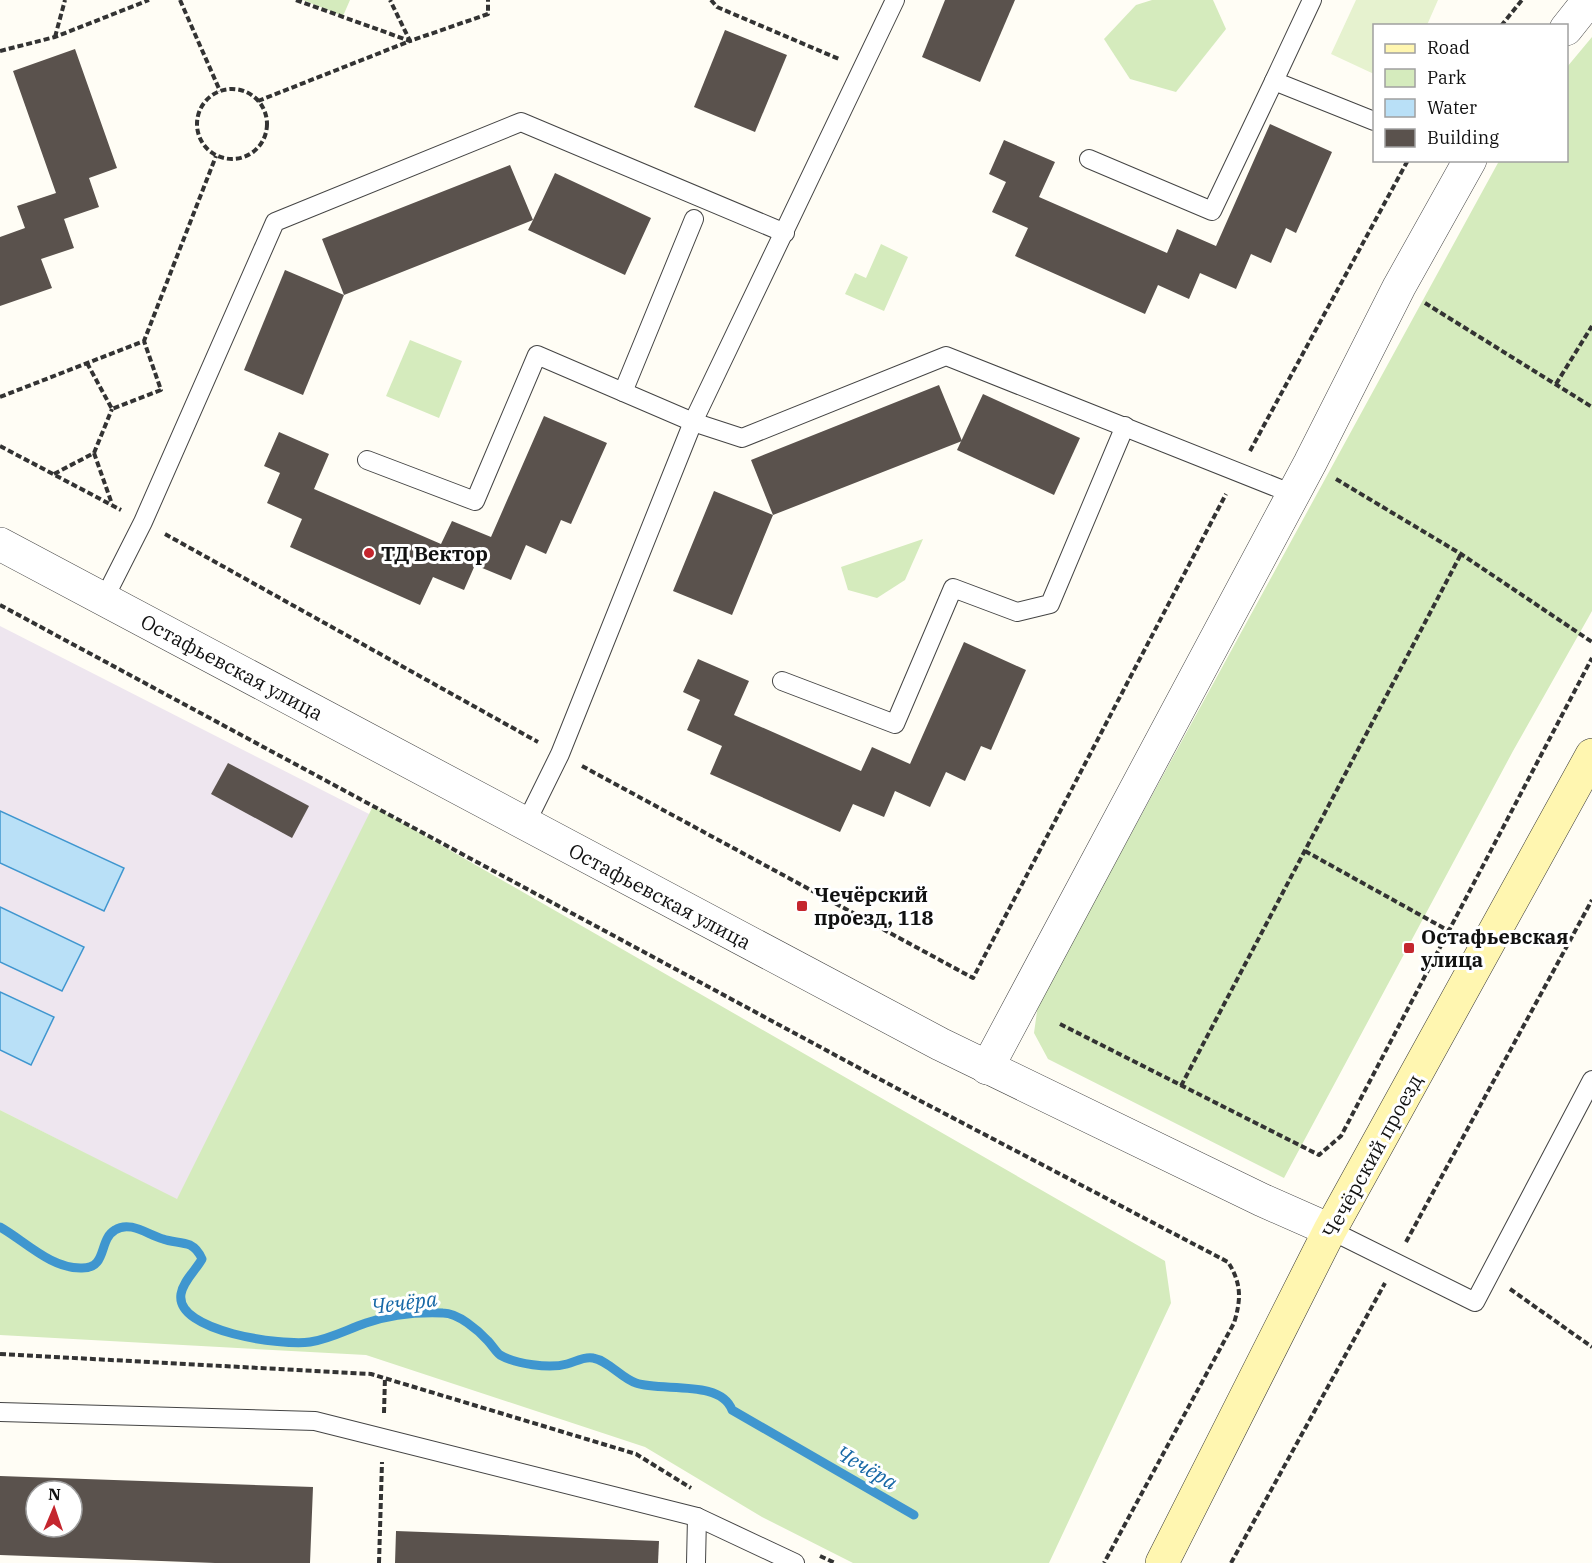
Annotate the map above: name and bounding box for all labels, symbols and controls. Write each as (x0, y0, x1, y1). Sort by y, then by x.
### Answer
legend (1373, 24, 1568, 162)
text: Road (1427, 36, 1470, 59)
text: Park (1427, 66, 1467, 89)
text: Water (1427, 96, 1477, 119)
text: Building (1427, 126, 1499, 149)
place label: ТД Вектор (381, 540, 488, 567)
marker: ТД Вектор (362, 546, 376, 560)
street label: Остафьевская улица (136, 607, 328, 727)
street label: Остафьевская улица (564, 836, 756, 956)
place label: Чечёрский проезд, 118 (814, 881, 933, 931)
marker: Чечёрский проезд, 118 (795, 899, 809, 913)
place label: Остафьевская улица (1420, 923, 1568, 973)
marker: Остафьевская улица (1402, 941, 1416, 955)
street label: Чечёрский проезд (1316, 1069, 1428, 1243)
water label: Чечёра (369, 1284, 439, 1320)
water label: Чечёра (831, 1438, 903, 1496)
north arrow (24, 1479, 84, 1539)
text: N (48, 1484, 61, 1504)

